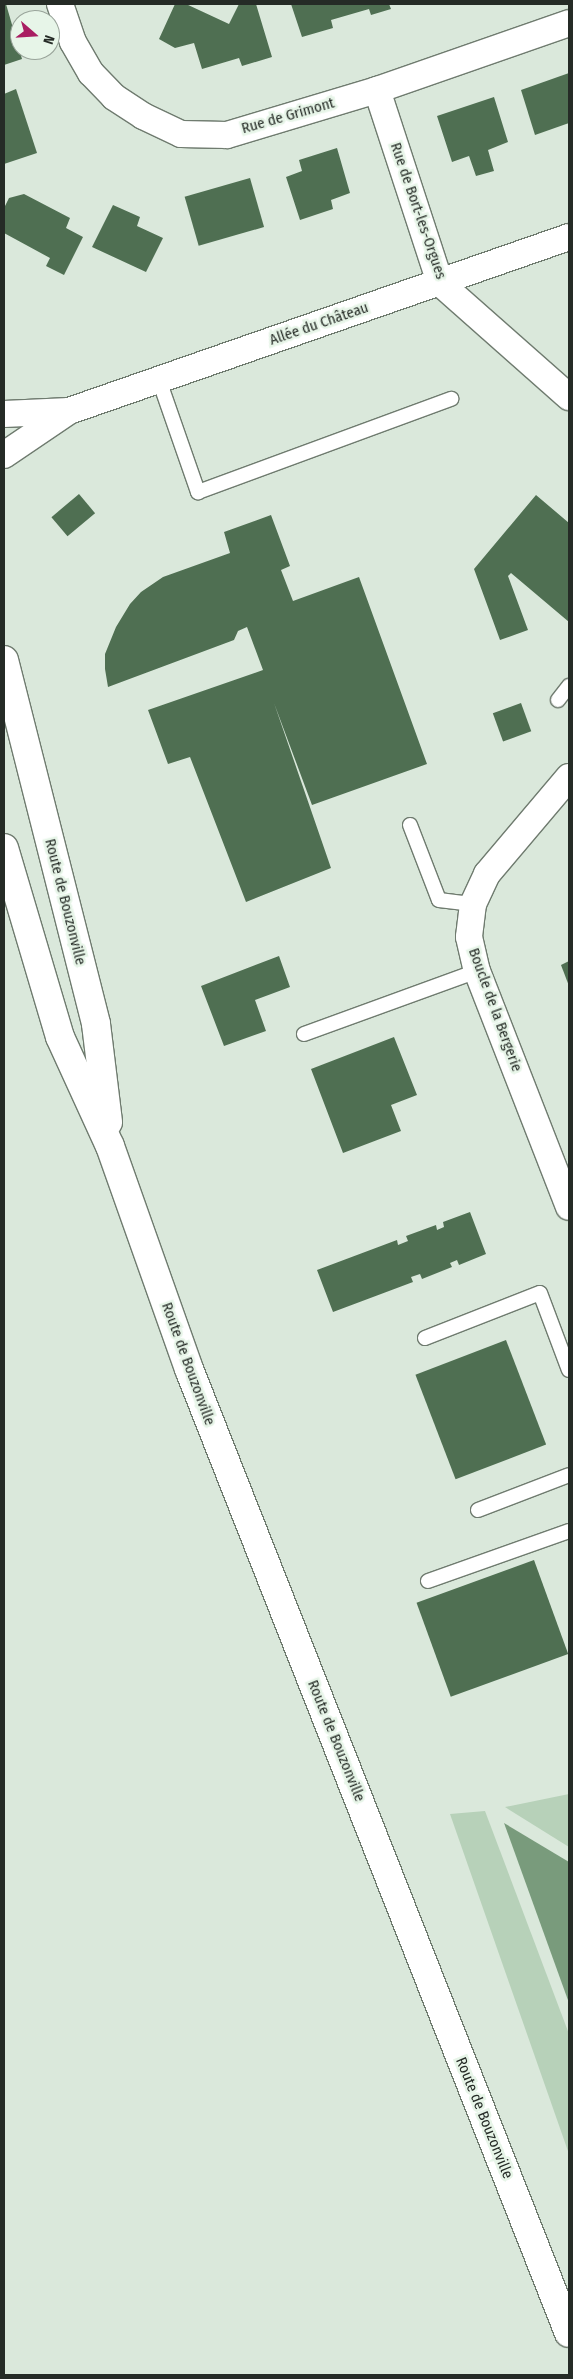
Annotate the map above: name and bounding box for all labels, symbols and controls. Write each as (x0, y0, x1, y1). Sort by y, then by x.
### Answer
north arrow (10, 10, 60, 60)
text: N (39, 33, 58, 46)
street label: Rue de Grimont (239, 94, 337, 138)
street label: Rue de Bort-les-Orgues (386, 140, 450, 282)
street label: Allée du Château (267, 299, 371, 349)
street label: Route de Bouzonville (41, 837, 89, 967)
street label: Boucle de la Bergerie (464, 946, 526, 1074)
street label: Route de Bouzonville (157, 1300, 219, 1428)
street label: Route de Bouzonville (303, 1678, 369, 1804)
street label: Route de Bouzonville (451, 2055, 517, 2181)

